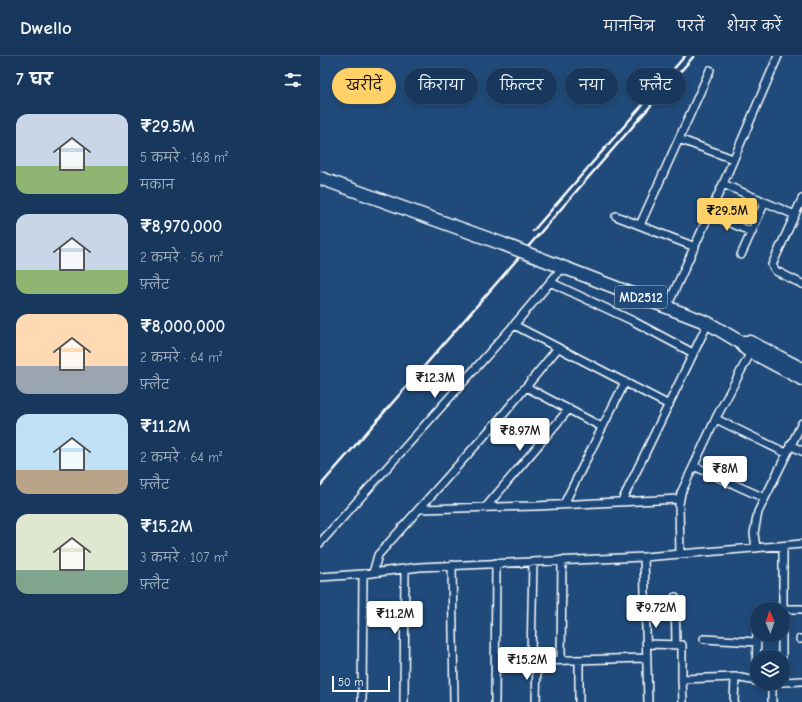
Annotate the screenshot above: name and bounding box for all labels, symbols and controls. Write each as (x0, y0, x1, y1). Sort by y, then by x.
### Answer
text: Dwello (20, 17, 72, 39)
text: मानचित्र (604, 18, 655, 35)
text: परतें (677, 18, 704, 35)
text: शेयर करें (726, 18, 782, 35)
chip: खरीदें (332, 68, 396, 104)
chip: किराया (404, 68, 478, 104)
chip: फ़िल्टर (486, 68, 557, 104)
chip: नया (565, 68, 618, 104)
chip: फ़्लैट (626, 68, 686, 104)
icon: filters (282, 69, 304, 91)
text: 7 घर (16, 70, 52, 89)
text: ₹29.5M (140, 117, 195, 136)
icon: home (48, 130, 96, 178)
text: 5 कमरे · 168 m² (140, 150, 228, 165)
text: मकान (140, 177, 174, 192)
pin: ₹29.5M (694, 198, 760, 232)
text: ₹29.5M (706, 203, 748, 218)
text: ₹8,970,000 (140, 217, 222, 236)
icon: home (48, 230, 96, 278)
text: 2 कमरे · 56 m² (140, 250, 223, 265)
text: फ़्लैट (140, 277, 170, 292)
road number: MD2512 (615, 286, 667, 308)
text: ₹8,000,000 (140, 317, 225, 336)
icon: home (48, 330, 96, 378)
text: 2 कमरे · 64 m² (140, 350, 222, 365)
pin: ₹12.3M (402, 365, 468, 399)
text: ₹12.3M (415, 370, 455, 385)
text: फ़्लैट (140, 377, 170, 392)
text: ₹11.2M (140, 417, 190, 436)
pin: ₹8.97M (487, 418, 553, 452)
text: ₹8.97M (499, 423, 541, 438)
icon: home (48, 430, 96, 478)
text: 2 कमरे · 64 m² (140, 450, 222, 465)
pin: ₹8M (706, 456, 744, 490)
text: ₹8M (712, 461, 738, 476)
text: फ़्लैट (140, 477, 170, 492)
text: ₹15.2M (140, 517, 193, 536)
icon: home (48, 530, 96, 578)
text: 3 कमरे · 107 m² (140, 550, 228, 565)
text: फ़्लैट (140, 577, 170, 592)
pin: ₹9.72M (623, 595, 689, 629)
text: ₹9.72M (636, 600, 676, 615)
pin: ₹11.2M (362, 601, 428, 635)
north arrow (750, 602, 790, 642)
map controls (750, 602, 790, 690)
text: ₹11.2M (376, 606, 414, 621)
pin: ₹15.2M (494, 647, 560, 681)
button: layers (750, 650, 790, 690)
text: ₹15.2M (507, 652, 547, 667)
scale bar (332, 674, 390, 693)
text: 50 m (338, 676, 363, 689)

